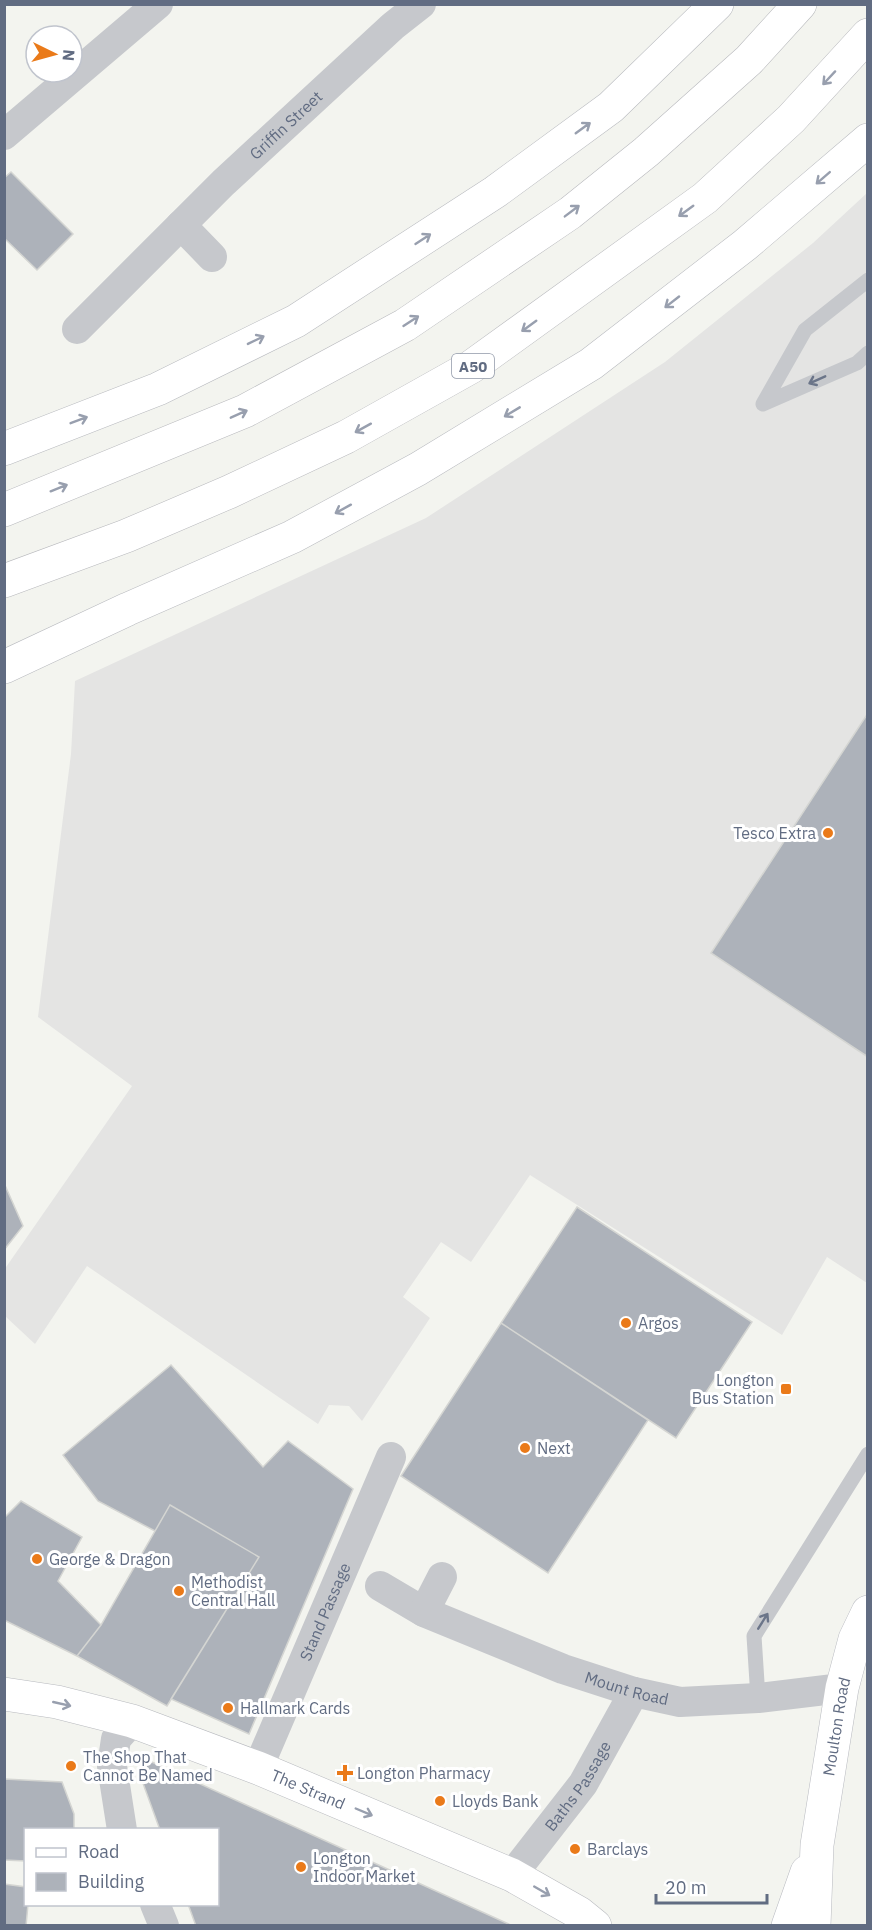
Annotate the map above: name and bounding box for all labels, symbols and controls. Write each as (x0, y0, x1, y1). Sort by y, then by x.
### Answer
north arrow (24, 24, 84, 84)
text: N (58, 49, 79, 62)
one-way arrow (822, 71, 836, 86)
street label: Griffin Street (245, 86, 326, 164)
one-way arrow (574, 122, 590, 134)
one-way arrow (815, 172, 831, 185)
one-way arrow (563, 205, 579, 217)
one-way arrow (679, 205, 695, 218)
one-way arrow (414, 233, 430, 245)
one-way arrow (664, 295, 680, 308)
one-way arrow (402, 315, 419, 328)
one-way arrow (521, 320, 537, 332)
one-way arrow (247, 334, 265, 346)
road number: A50 (452, 354, 494, 378)
one-way arrow (808, 375, 826, 387)
one-way arrow (504, 406, 521, 418)
one-way arrow (230, 407, 248, 418)
one-way arrow (69, 414, 87, 425)
one-way arrow (355, 422, 372, 434)
one-way arrow (49, 482, 67, 493)
one-way arrow (335, 503, 352, 515)
place label: Tesco Extra (733, 823, 816, 843)
marker: Tesco Extra (821, 826, 835, 840)
place label: Argos (638, 1313, 679, 1333)
marker: Argos (619, 1316, 633, 1330)
place label: Longton Bus Station (692, 1370, 774, 1408)
marker: Longton Bus Station (779, 1382, 793, 1396)
place label: Next (537, 1438, 571, 1458)
marker: Next (518, 1441, 532, 1455)
place label: George & Dragon (49, 1549, 171, 1569)
marker: George & Dragon (30, 1552, 44, 1566)
street label: Stand Passage (295, 1559, 355, 1664)
place label: Methodist Central Hall (191, 1572, 275, 1610)
marker: Methodist Central Hall (172, 1584, 186, 1598)
one-way arrow (758, 1613, 770, 1630)
street label: Mount Road (582, 1667, 671, 1709)
street label: Moulton Road (818, 1675, 854, 1777)
one-way arrow (52, 1698, 71, 1710)
place label: Hallmark Cards (240, 1698, 350, 1718)
marker: Hallmark Cards (221, 1701, 235, 1715)
street label: Baths Passage (540, 1737, 615, 1835)
place label: The Shop That Cannot Be Named (83, 1747, 213, 1785)
marker: The Shop That Cannot Be Named (64, 1759, 78, 1773)
place label: Longton Pharmacy (357, 1763, 490, 1783)
street label: The Strand (268, 1765, 348, 1814)
marker: Longton Pharmacy (338, 1766, 352, 1780)
place label: Lloyds Bank (452, 1791, 539, 1811)
marker: Lloyds Bank (433, 1794, 447, 1808)
one-way arrow (354, 1807, 372, 1818)
legend (24, 1828, 219, 1906)
place label: Barclays (587, 1839, 648, 1859)
text: Road (78, 1840, 119, 1863)
marker: Barclays (568, 1842, 582, 1856)
place label: Longton Indoor Market (313, 1848, 415, 1886)
marker: Longton Indoor Market (294, 1860, 308, 1874)
scale bar (656, 1867, 767, 1905)
text: Building (78, 1870, 145, 1893)
text: 20 m (665, 1876, 707, 1899)
one-way arrow (533, 1886, 550, 1898)

